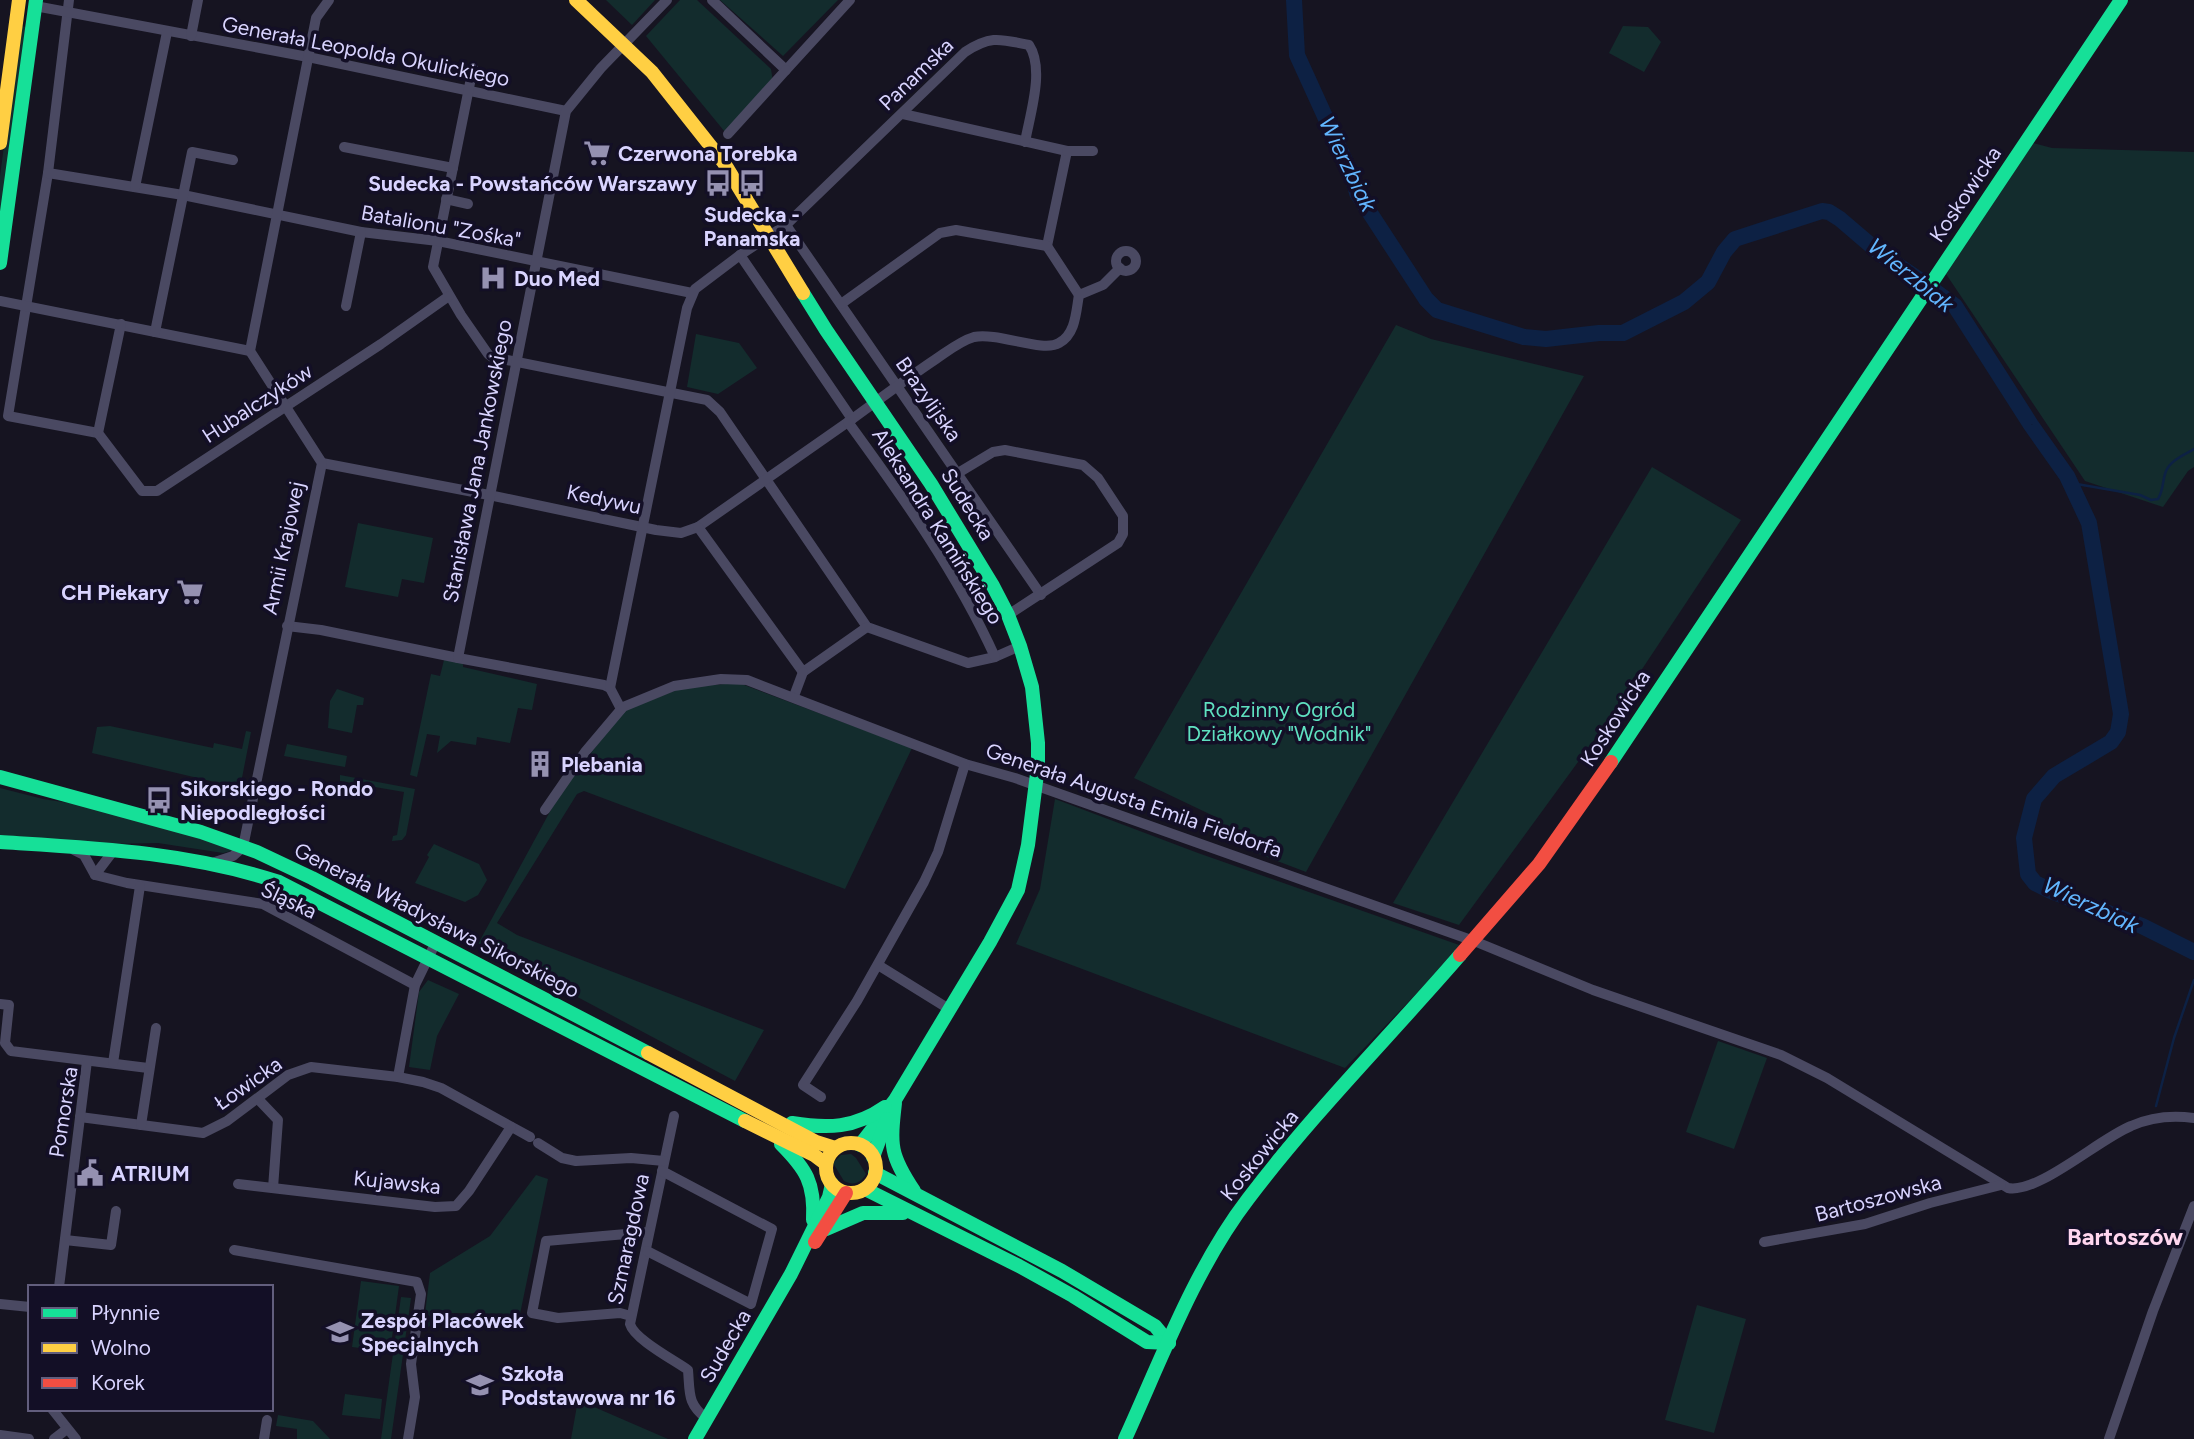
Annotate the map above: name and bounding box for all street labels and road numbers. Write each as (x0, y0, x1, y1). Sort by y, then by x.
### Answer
street label: Generała Leopolda Okulickiego (220, 11, 512, 91)
street label: Panamska (874, 33, 958, 115)
street label: Koskowicka (1924, 141, 2006, 247)
street label: Batalionu "Zośka" (359, 200, 523, 252)
street label: Stanisława Jana Jankowskiego (437, 317, 517, 605)
street label: Brazylijska (891, 352, 967, 446)
street label: Hubalczyków (197, 358, 317, 448)
street label: Aleksandra Kamińskiego (867, 423, 1009, 629)
street label: Sudecka (936, 463, 1000, 545)
street label: Armii Krajowej (257, 479, 309, 617)
street label: Kedywu (564, 479, 644, 519)
street label: Koskowicka (1575, 665, 1655, 771)
street label: Generała Augusta Emila Fieldorfa (983, 737, 1285, 863)
street label: Generała Władysława Sikorskiego (290, 837, 584, 1003)
street label: Śląska (257, 876, 321, 924)
street label: Łowicka (210, 1051, 286, 1115)
street label: Pomorska (43, 1065, 83, 1159)
street label: Koskowicka (1215, 1104, 1303, 1206)
street label: Kujawska (352, 1165, 442, 1199)
street label: Bartoszowska (1812, 1169, 1944, 1227)
street label: Szmaragdowa (602, 1171, 654, 1307)
street label: Sudecka (694, 1305, 756, 1387)

